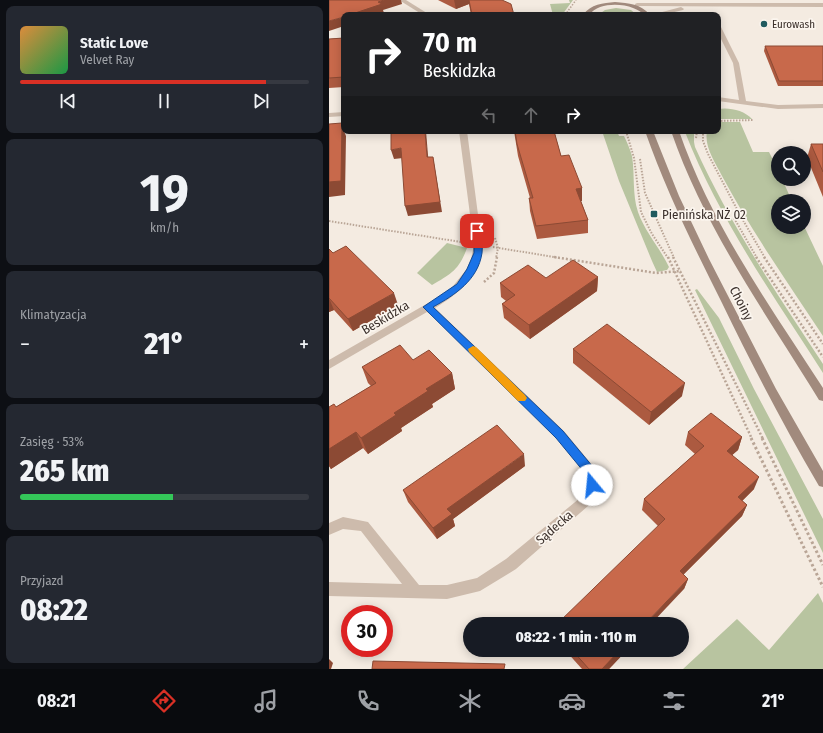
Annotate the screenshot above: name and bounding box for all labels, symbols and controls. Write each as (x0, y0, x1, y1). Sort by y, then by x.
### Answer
place label: Eurowash (772, 18, 815, 31)
marker: Eurowash (759, 19, 769, 29)
text: 70 m (423, 26, 477, 59)
icon: right (357, 28, 409, 80)
text: Static Love (80, 34, 148, 52)
text: Velvet Ray (80, 52, 134, 67)
text: Beskidzka (423, 60, 496, 82)
icon: previous (57, 90, 79, 112)
icon: pause (153, 90, 175, 112)
icon: next (250, 90, 272, 112)
icon: left (478, 104, 500, 126)
icon: ahead (520, 104, 542, 126)
icon: right (562, 104, 584, 126)
map controls (771, 146, 811, 234)
button: search (771, 146, 811, 186)
text: 19 (140, 162, 189, 225)
button: layers (771, 194, 811, 234)
place label: Pienińska NŻ 02 (662, 207, 746, 222)
marker: Pienińska NŻ 02 (649, 209, 659, 219)
pin (460, 214, 494, 248)
text: km/h (150, 220, 179, 235)
icon: arrive (466, 220, 488, 242)
street label: Choiny (727, 284, 756, 323)
street label: Beskidzka (359, 297, 412, 337)
text: Klimatyzacja (20, 307, 87, 322)
text: 21° (144, 326, 185, 362)
text: − (20, 331, 30, 358)
text: + (299, 331, 309, 358)
text: Zasięg · 53% (20, 434, 84, 449)
text: 265 km (20, 453, 109, 489)
position arrow (571, 464, 613, 506)
street label: Sądecka (533, 507, 576, 547)
text: Przyjazd (20, 573, 64, 588)
text: 08:22 (20, 592, 88, 628)
speed limit sign: 30 (341, 605, 393, 657)
text: 08:22 · 1 min · 110 m (516, 628, 636, 646)
icon: directions (150, 687, 178, 715)
icon: music (252, 687, 280, 715)
icon: phone (354, 687, 382, 715)
icon: climate (456, 687, 484, 715)
icon: car (558, 687, 586, 715)
icon: filters (660, 687, 688, 715)
text: 08:21 (37, 690, 76, 712)
text: 21° (762, 690, 786, 712)

